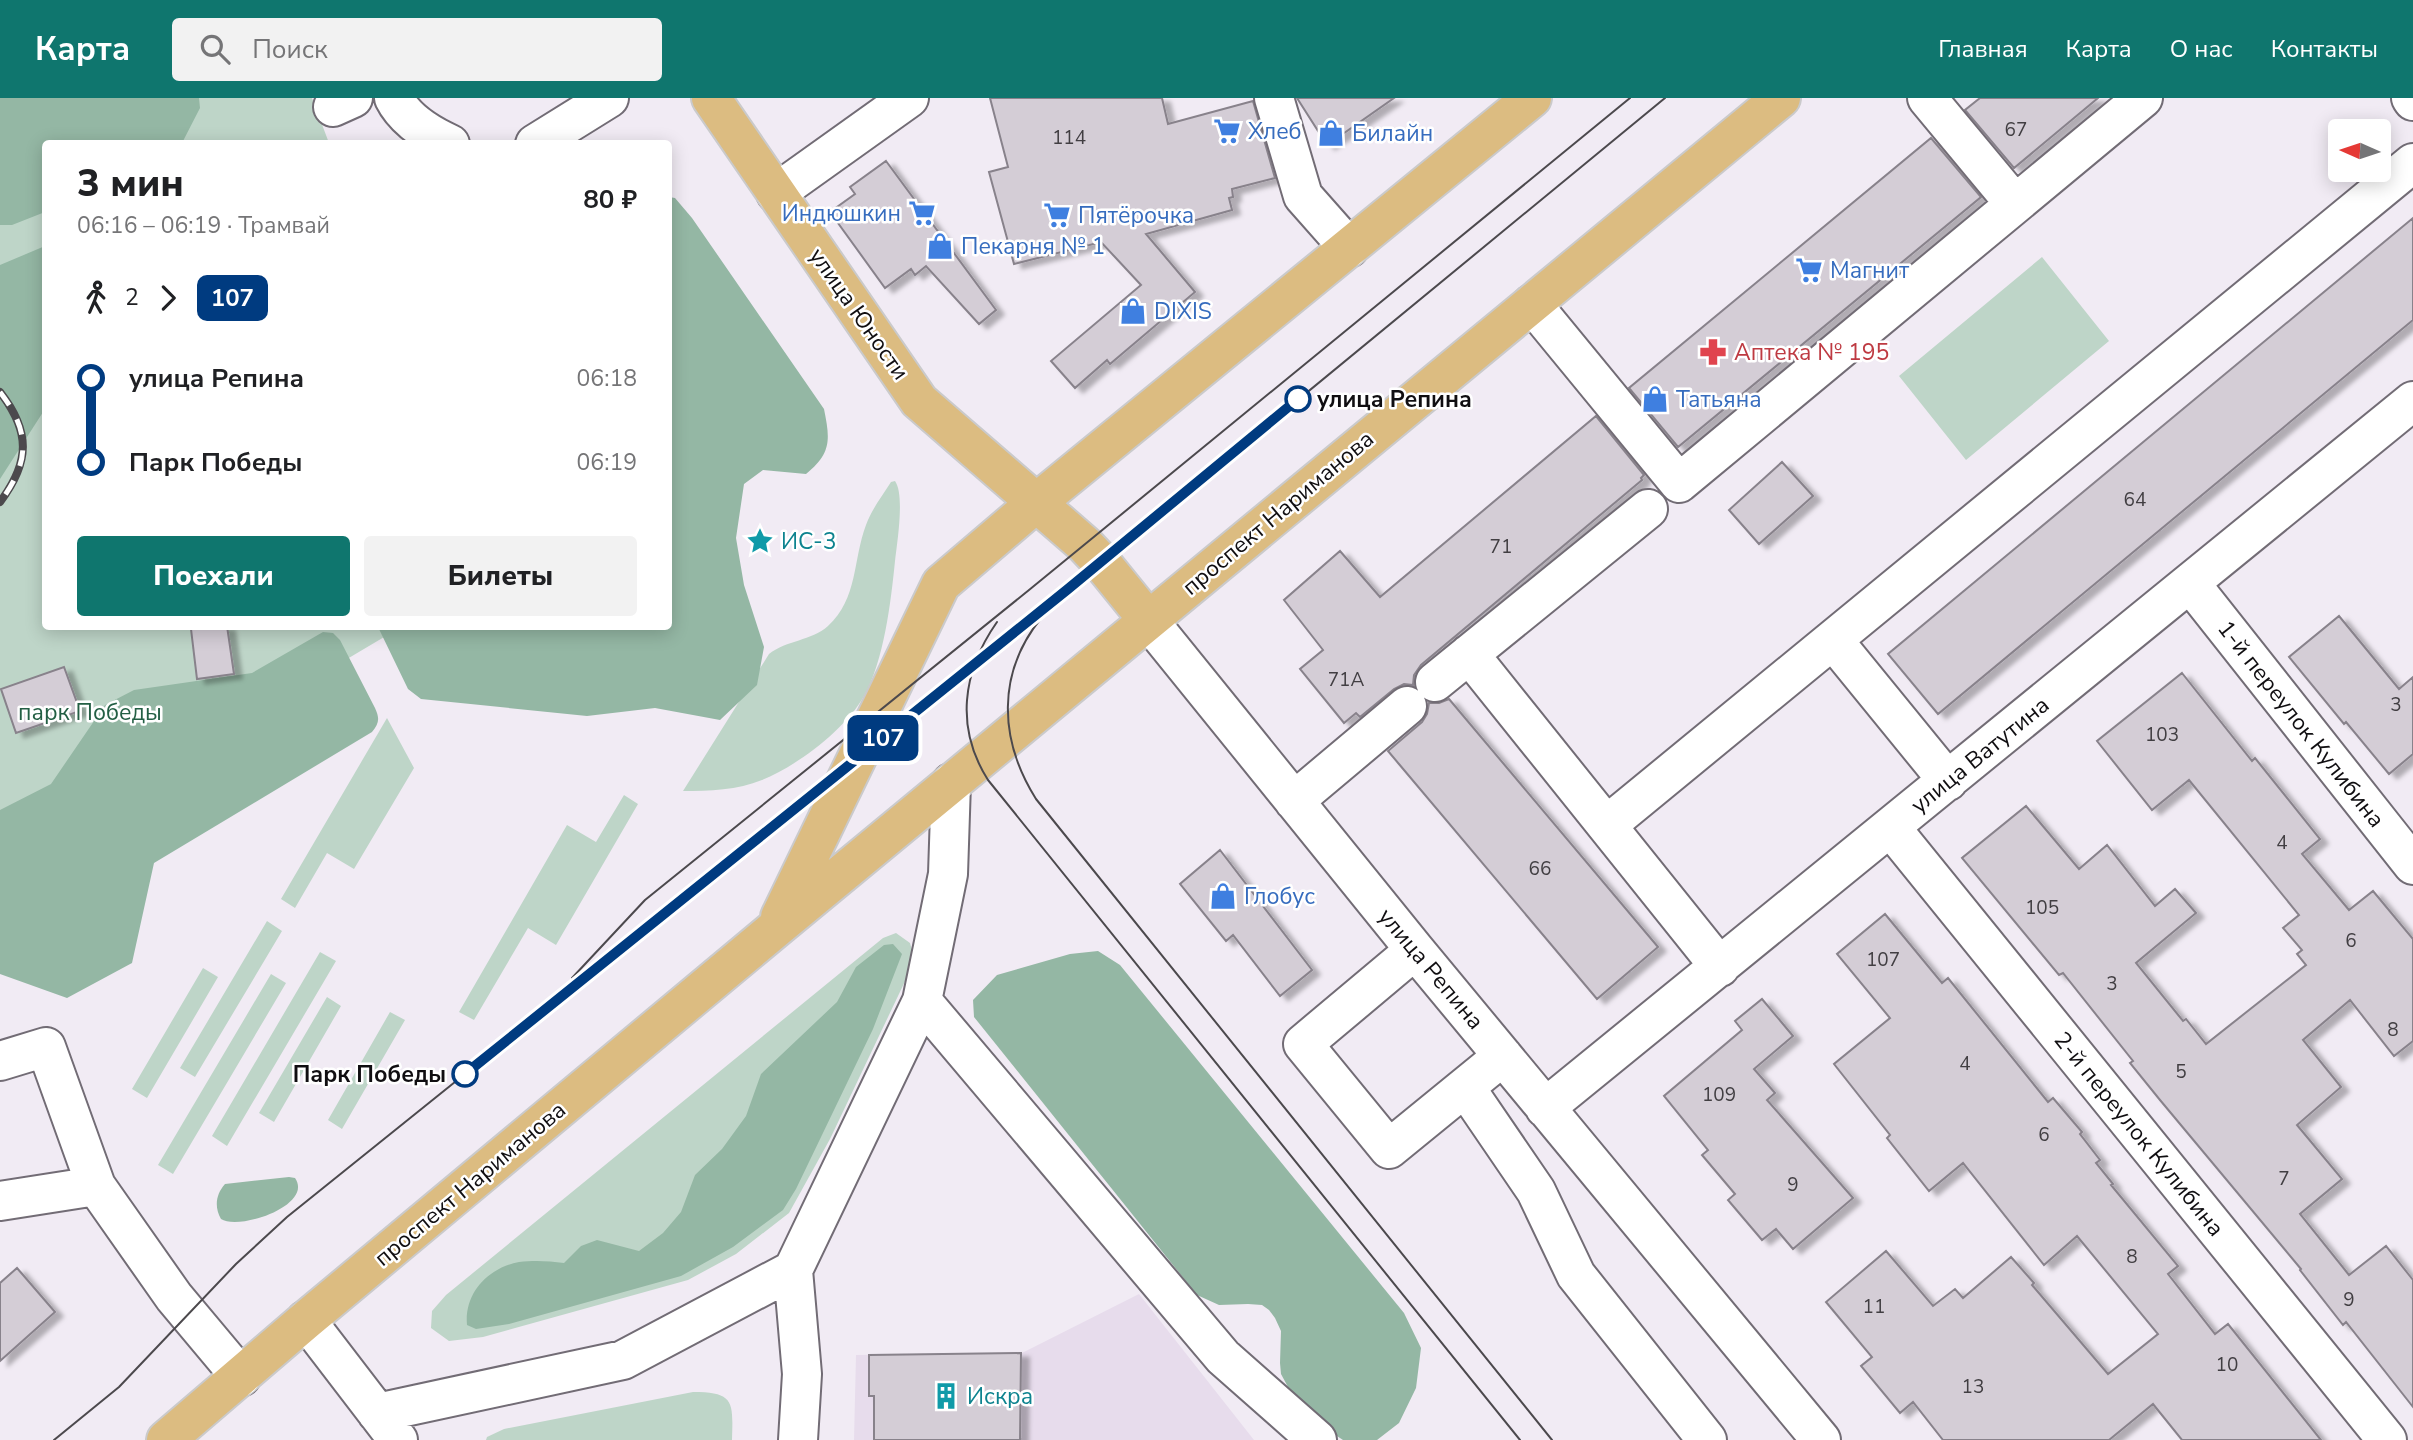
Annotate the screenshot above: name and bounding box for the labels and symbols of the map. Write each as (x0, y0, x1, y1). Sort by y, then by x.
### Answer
supermarket icon: Хлеб (1212, 116, 1242, 146)
place label: Хлеб (1248, 116, 1302, 147)
house number: 67 (2005, 117, 2027, 143)
shop icon: Билайн (1316, 118, 1346, 148)
place label: Билайн (1352, 118, 1433, 149)
north arrow (2328, 119, 2390, 182)
house number: 114 (1052, 125, 1086, 151)
place label: Индюшкин (782, 198, 901, 229)
supermarket icon: Индюшкин (907, 198, 937, 228)
supermarket icon: Пятёрочка (1042, 200, 1072, 230)
place label: Пятёрочка (1078, 200, 1194, 231)
shop icon: Пекарня № 1 (925, 231, 955, 261)
place label: Пекарня № 1 (961, 231, 1105, 262)
street label: улица Юности (802, 242, 916, 386)
supermarket icon: Магнит (1794, 255, 1824, 285)
place label: Магнит (1830, 255, 1910, 286)
shop icon: DIXIS (1118, 296, 1148, 326)
place label: DIXIS (1154, 296, 1212, 327)
pharmacy icon: Аптека № 195 (1698, 337, 1728, 367)
place label: Аптека № 195 (1734, 337, 1889, 368)
place label: улица Репина (1317, 384, 1472, 415)
shop icon: Татьяна (1640, 384, 1670, 414)
place label: Татьяна (1676, 384, 1762, 415)
marker: улица Репина (1285, 386, 1311, 412)
street label: проспект Нариманова (1176, 424, 1380, 602)
house number: 64 (2124, 487, 2146, 513)
place icon: ИС-3 (745, 526, 775, 556)
place label: ИС-3 (781, 526, 837, 557)
house number: 71 (1490, 534, 1512, 560)
street label: 1-й переулок Кулибина (2210, 614, 2392, 834)
house number: 71А (1328, 667, 1364, 693)
street label: улица Ватутина (1904, 689, 2056, 821)
house number: 3 (2390, 692, 2402, 718)
park label: парк Победы (18, 697, 162, 728)
line badge: 107 (843, 715, 923, 761)
house number: 103 (2145, 722, 2179, 748)
house number: 4 (2276, 830, 2288, 856)
house number: 66 (1529, 856, 1551, 882)
shop icon: Глобус (1208, 881, 1238, 911)
place label: Глобус (1244, 881, 1315, 912)
house number: 105 (2025, 895, 2059, 921)
street label: улица Репина (1371, 902, 1491, 1036)
house number: 6 (2345, 928, 2357, 954)
house number: 107 (1866, 947, 1900, 973)
house number: 3 (2106, 971, 2118, 997)
house number: 8 (2387, 1017, 2399, 1043)
street label: 2-й переулок Кулибина (2047, 1025, 2231, 1243)
house number: 4 (1959, 1051, 1971, 1077)
place label: Парк Победы (293, 1059, 446, 1090)
house number: 5 (2175, 1059, 2187, 1085)
marker: Парк Победы (452, 1061, 478, 1087)
house number: 109 (1702, 1082, 1736, 1108)
street label: проспект Нариманова (368, 1095, 572, 1273)
house number: 6 (2038, 1122, 2050, 1148)
house number: 7 (2278, 1166, 2290, 1192)
house number: 9 (1787, 1172, 1799, 1198)
house number: 8 (2126, 1244, 2138, 1270)
house number: 9 (2343, 1287, 2355, 1313)
house number: 11 (1863, 1294, 1885, 1320)
house number: 10 (2216, 1352, 2238, 1378)
house number: 13 (1962, 1374, 1984, 1400)
building icon: Искра (931, 1381, 961, 1411)
place label: Искра (967, 1381, 1033, 1412)

